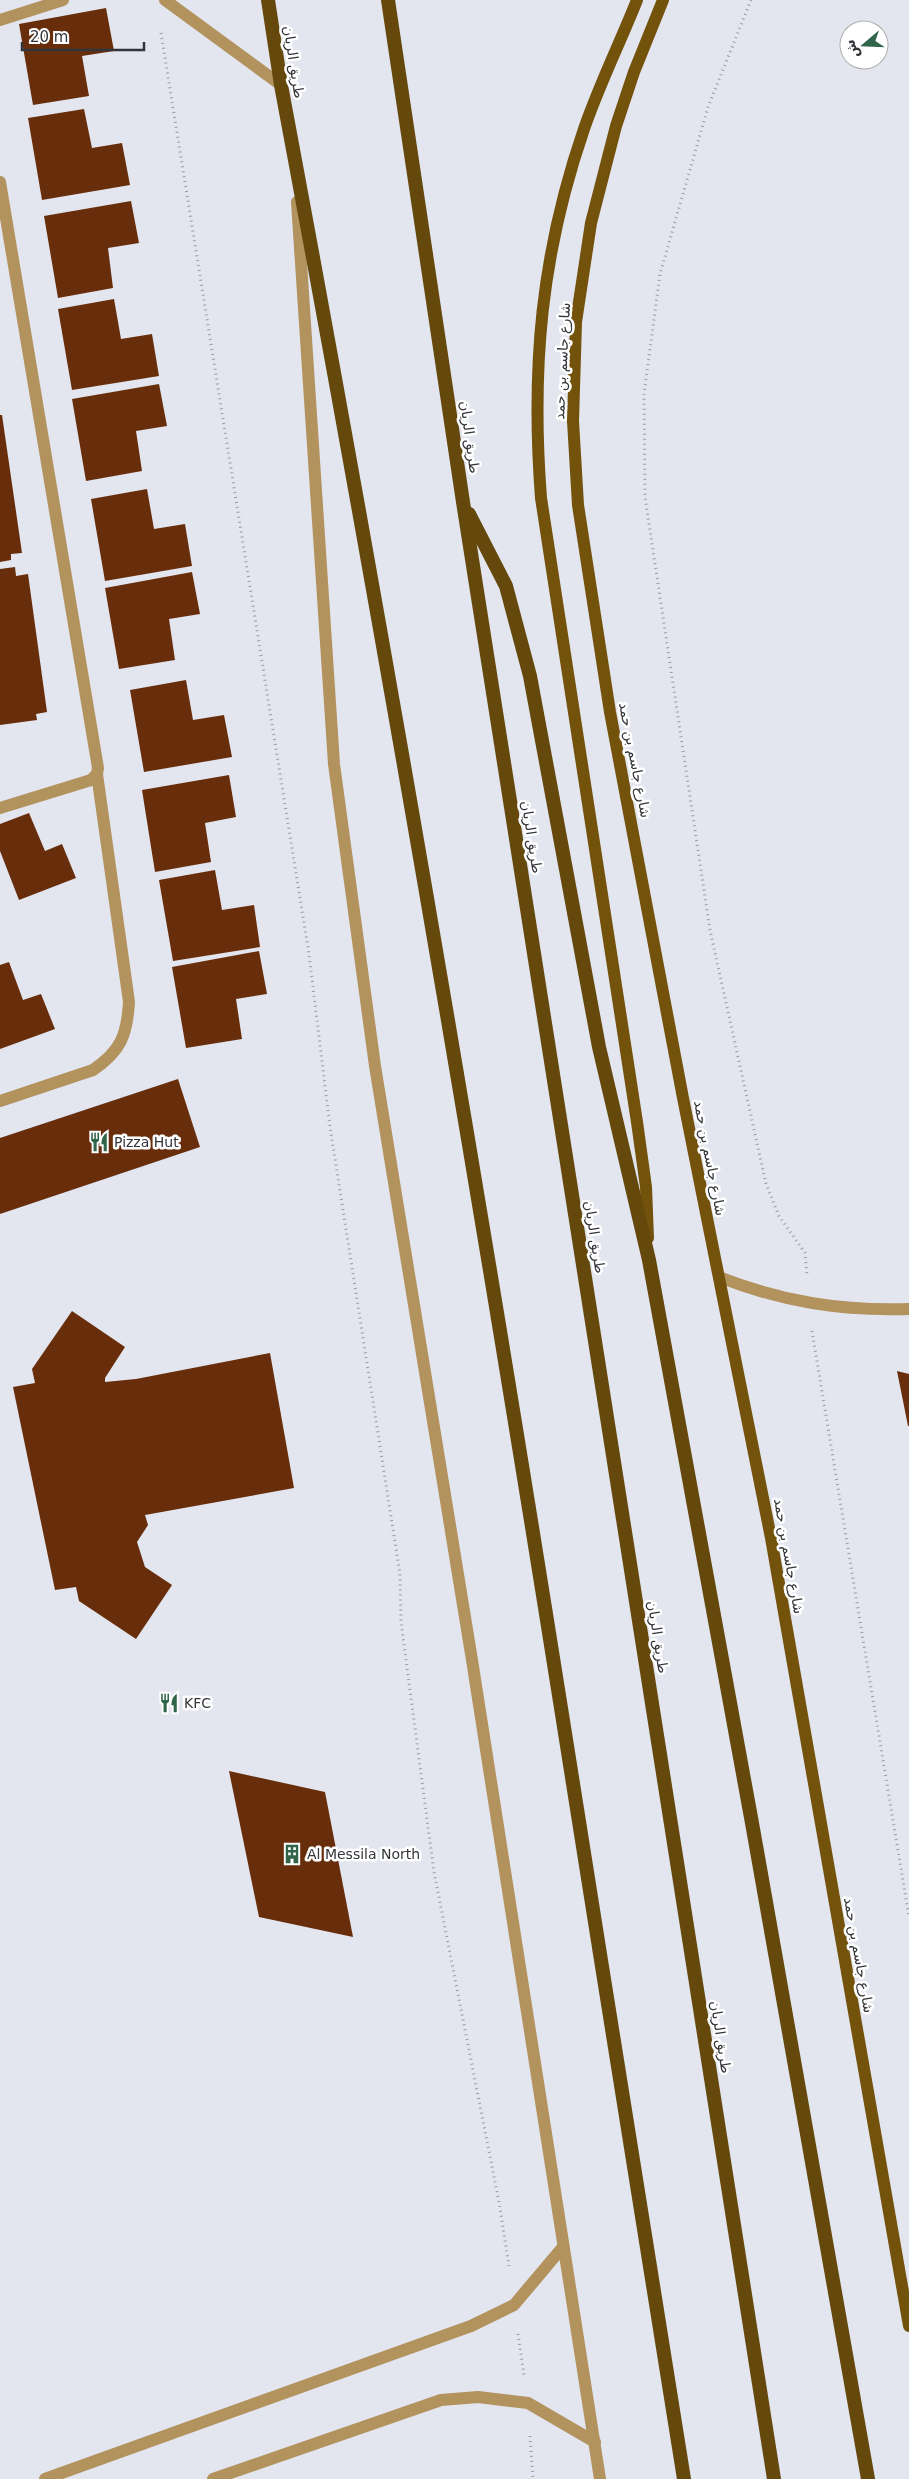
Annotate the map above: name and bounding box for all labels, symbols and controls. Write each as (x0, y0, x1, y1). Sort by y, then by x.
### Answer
scale bar (22, 20, 145, 52)
north arrow (839, 20, 889, 70)
street label: طريق الريان (279, 25, 308, 100)
text: 20 m (30, 28, 68, 46)
text: ش (841, 37, 862, 61)
street label: شارع جاسم بن حمد (551, 302, 574, 420)
street label: طريق الريان (456, 400, 483, 475)
street label: شارع جاسم بن حمد (615, 701, 654, 819)
street label: طريق الريان (517, 800, 546, 875)
street label: شارع جاسم بن حمد (690, 1099, 729, 1217)
restaurant icon: Pizza Hut (88, 1131, 110, 1153)
place label: Pizza Hut (114, 1134, 179, 1150)
street label: طريق الريان (580, 1200, 609, 1275)
street label: شارع جاسم بن حمد (770, 1497, 807, 1615)
street label: طريق الريان (643, 1600, 672, 1675)
restaurant icon: KFC (158, 1692, 180, 1714)
place label: KFC (184, 1695, 211, 1711)
building icon: Al Messila North (281, 1843, 303, 1865)
place label: Al Messila North (307, 1846, 420, 1862)
street label: شارع جاسم بن حمد (840, 1896, 877, 2014)
street label: طريق الريان (706, 2000, 735, 2075)

